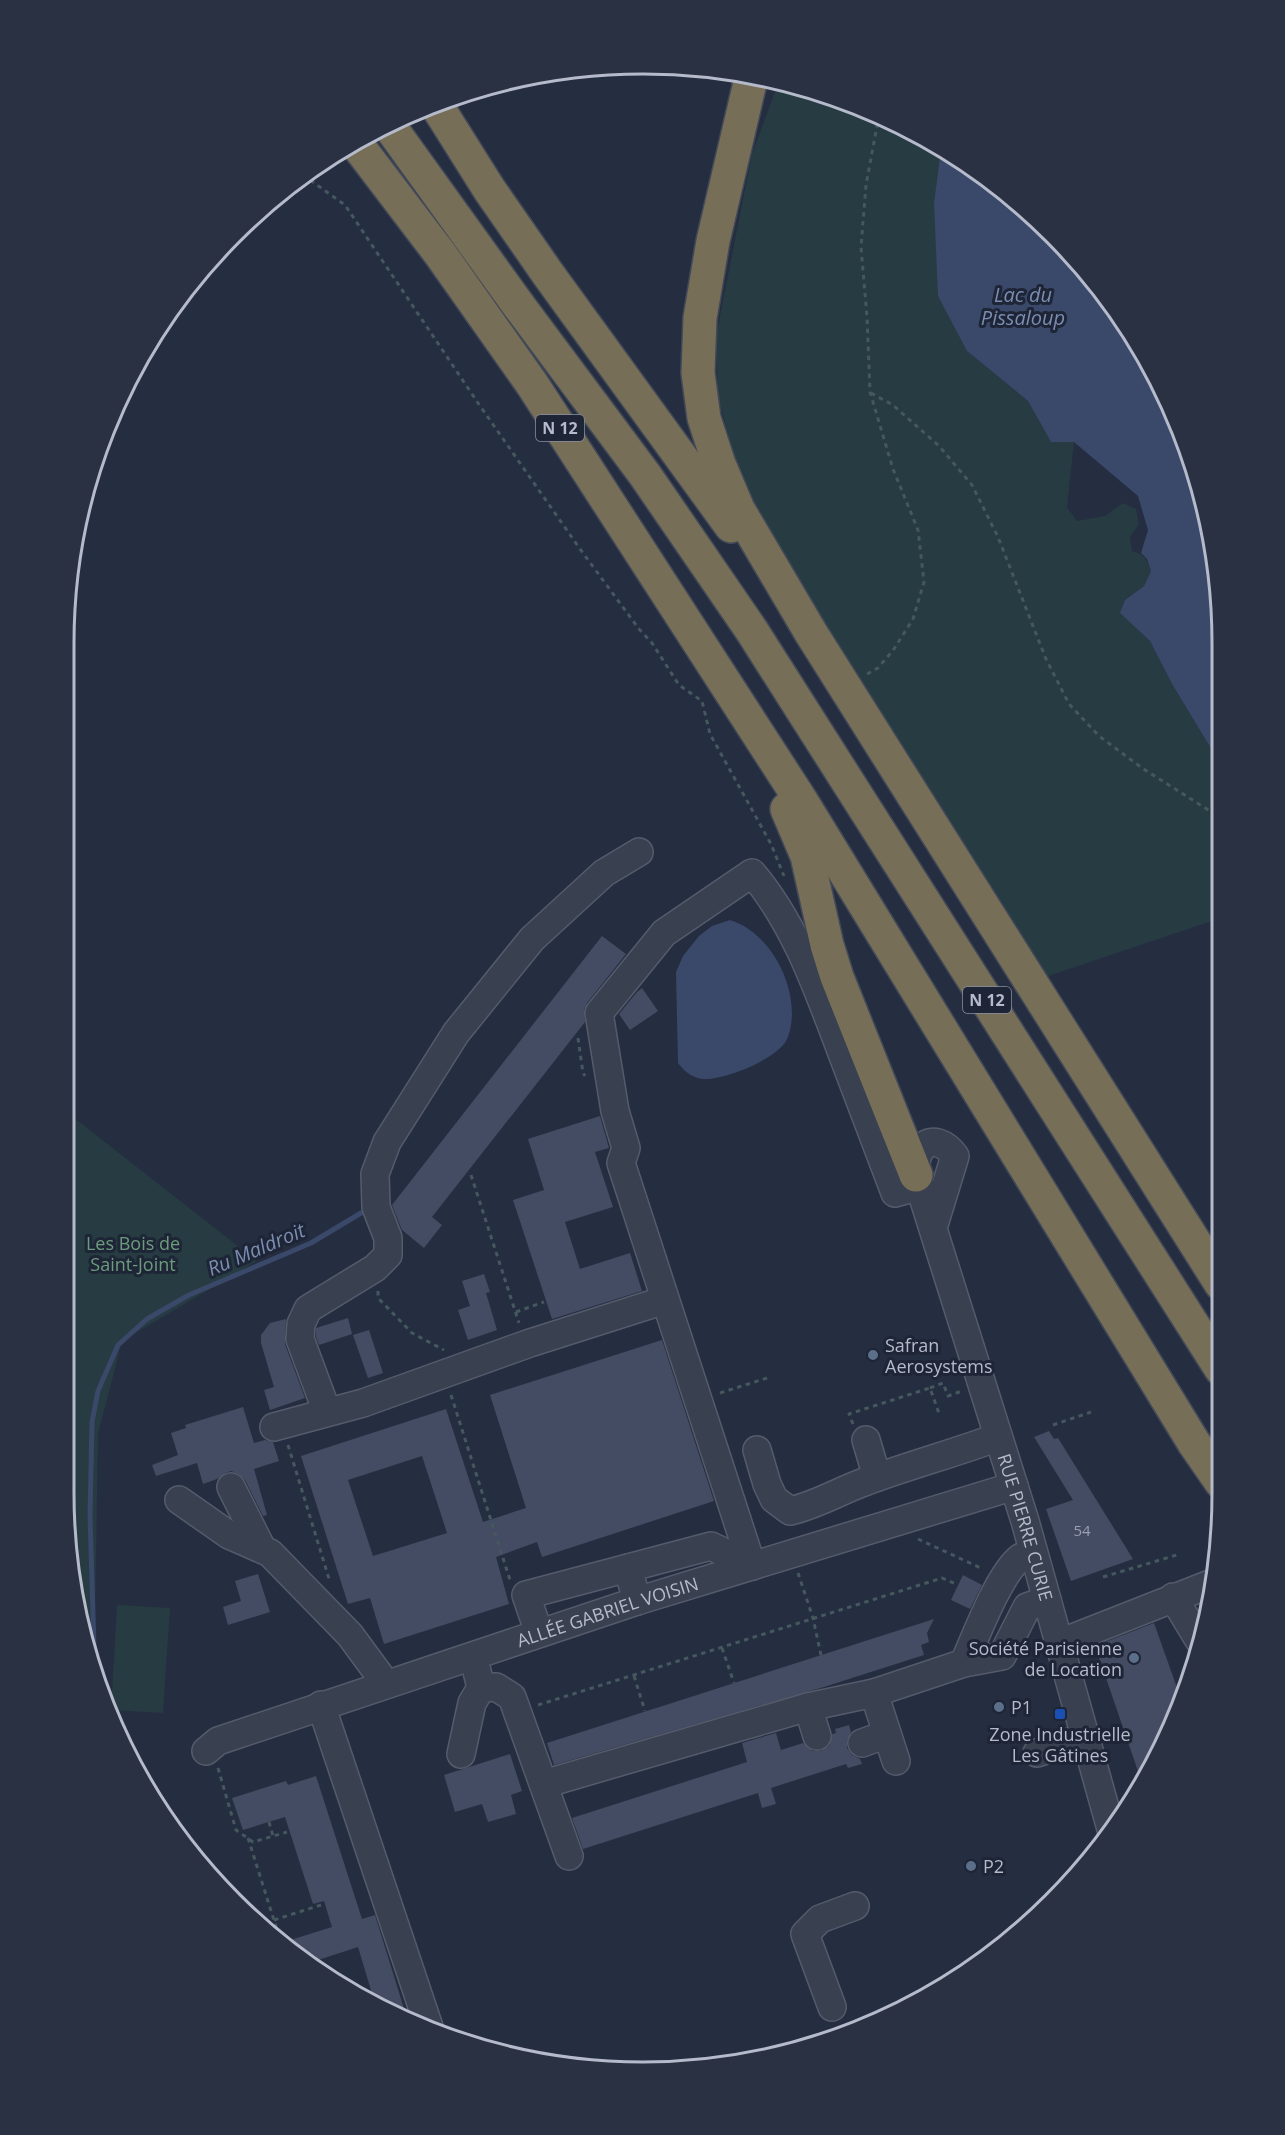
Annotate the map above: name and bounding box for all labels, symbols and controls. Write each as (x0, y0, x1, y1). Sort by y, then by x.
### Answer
water label: Lac du Pissaloup (981, 281, 1065, 331)
road number: N 12 (536, 415, 584, 441)
road number: N 12 (963, 987, 1011, 1013)
water label: Ru Maldroit (203, 1216, 310, 1282)
park label: Les Bois de Saint-Joint (86, 1231, 180, 1276)
place label: Safran Aerosystems (885, 1333, 993, 1378)
marker: Safran Aerosystems (866, 1348, 880, 1362)
street label: RUE PIERRE CURIE (992, 1450, 1059, 1603)
house number: 54 (1073, 1520, 1091, 1540)
street label: ALLÉE GABRIEL VOISIN (514, 1571, 701, 1652)
place label: Société Parisienne de Location (969, 1636, 1122, 1681)
marker: Société Parisienne de Location (1127, 1651, 1141, 1665)
place label: P1 (1011, 1695, 1032, 1719)
marker: P1 (992, 1700, 1006, 1714)
marker: Zone Industrielle Les Gâtines (1053, 1707, 1067, 1721)
place label: Zone Industrielle Les Gâtines (989, 1722, 1131, 1767)
place label: P2 (983, 1854, 1004, 1878)
marker: P2 (964, 1859, 978, 1873)

